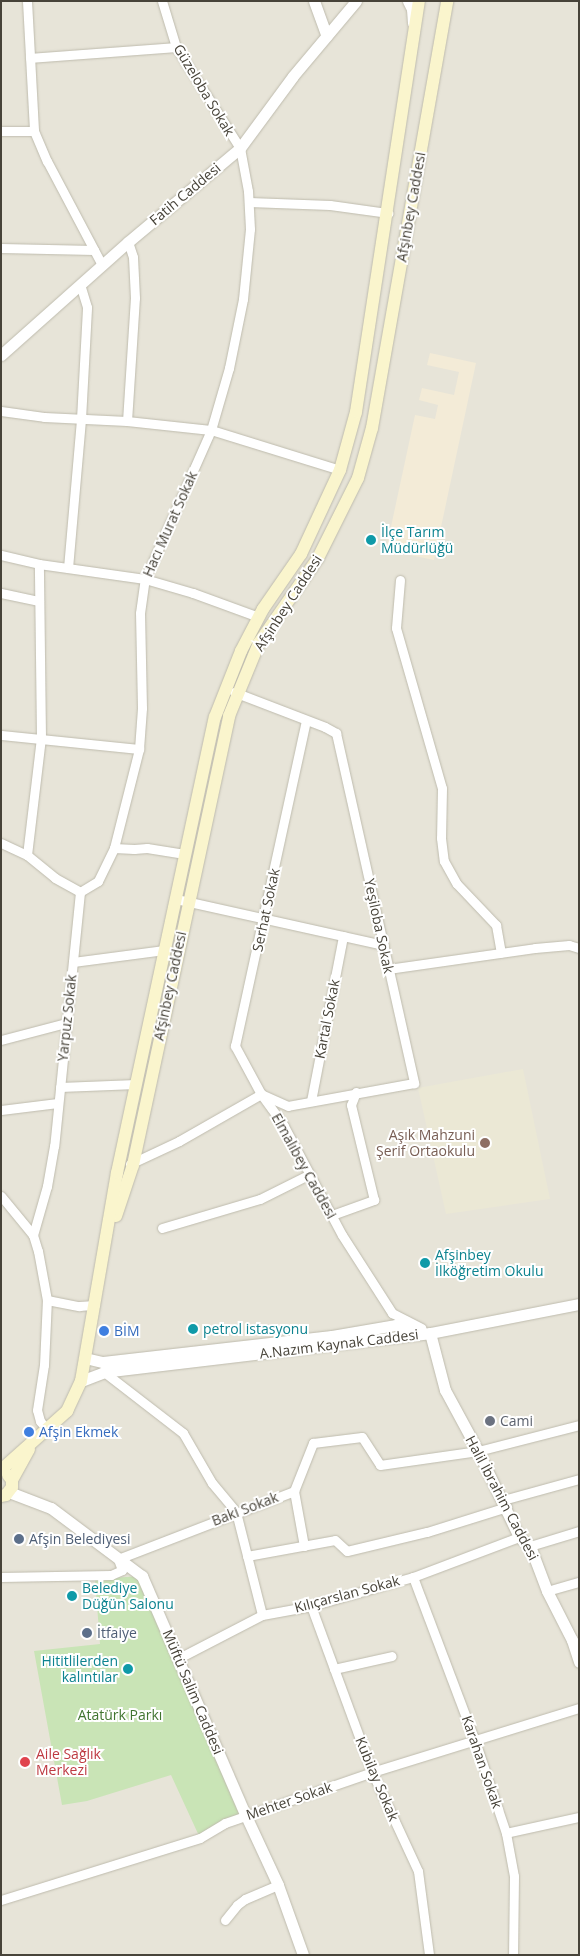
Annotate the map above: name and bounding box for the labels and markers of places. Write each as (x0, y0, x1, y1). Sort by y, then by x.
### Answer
place label: İlçe Tarım Müdürlüğü (381, 524, 453, 556)
marker: İlçe Tarım Müdürlüğü (365, 534, 377, 546)
place label: Aşık Mahzuni Şerif Ortaokulu (376, 1127, 475, 1160)
marker: Aşık Mahzuni Şerif Ortaokulu (479, 1137, 491, 1149)
place label: Afşinbey İlköğretim Okulu (435, 1247, 543, 1280)
marker: Afşinbey İlköğretim Okulu (419, 1257, 431, 1269)
place label: petrol istasyonu (203, 1321, 308, 1337)
place label: BİM (114, 1323, 140, 1339)
marker: petrol istasyonu (187, 1323, 199, 1335)
marker: BİM (98, 1325, 110, 1337)
place label: Cami (500, 1413, 533, 1429)
marker: Cami (484, 1415, 496, 1427)
place label: Afşin Ekmek (39, 1424, 118, 1440)
marker: Afşin Ekmek (23, 1426, 35, 1438)
place label: Afşin Belediyesi (29, 1531, 130, 1547)
marker: Afşin Belediyesi (13, 1533, 25, 1545)
place label: Belediye Düğün Salonu (82, 1580, 174, 1612)
marker: Belediye Düğün Salonu (66, 1590, 78, 1602)
place label: İtfaiye (97, 1625, 137, 1641)
marker: İtfaiye (81, 1627, 93, 1639)
place label: Hititlilerden kalıntılar (41, 1653, 118, 1685)
marker: Hititlilerden kalıntılar (122, 1663, 134, 1675)
place label: Aile Sağlık Merkezi (36, 1746, 101, 1778)
marker: Aile Sağlık Merkezi (18, 1755, 32, 1769)

